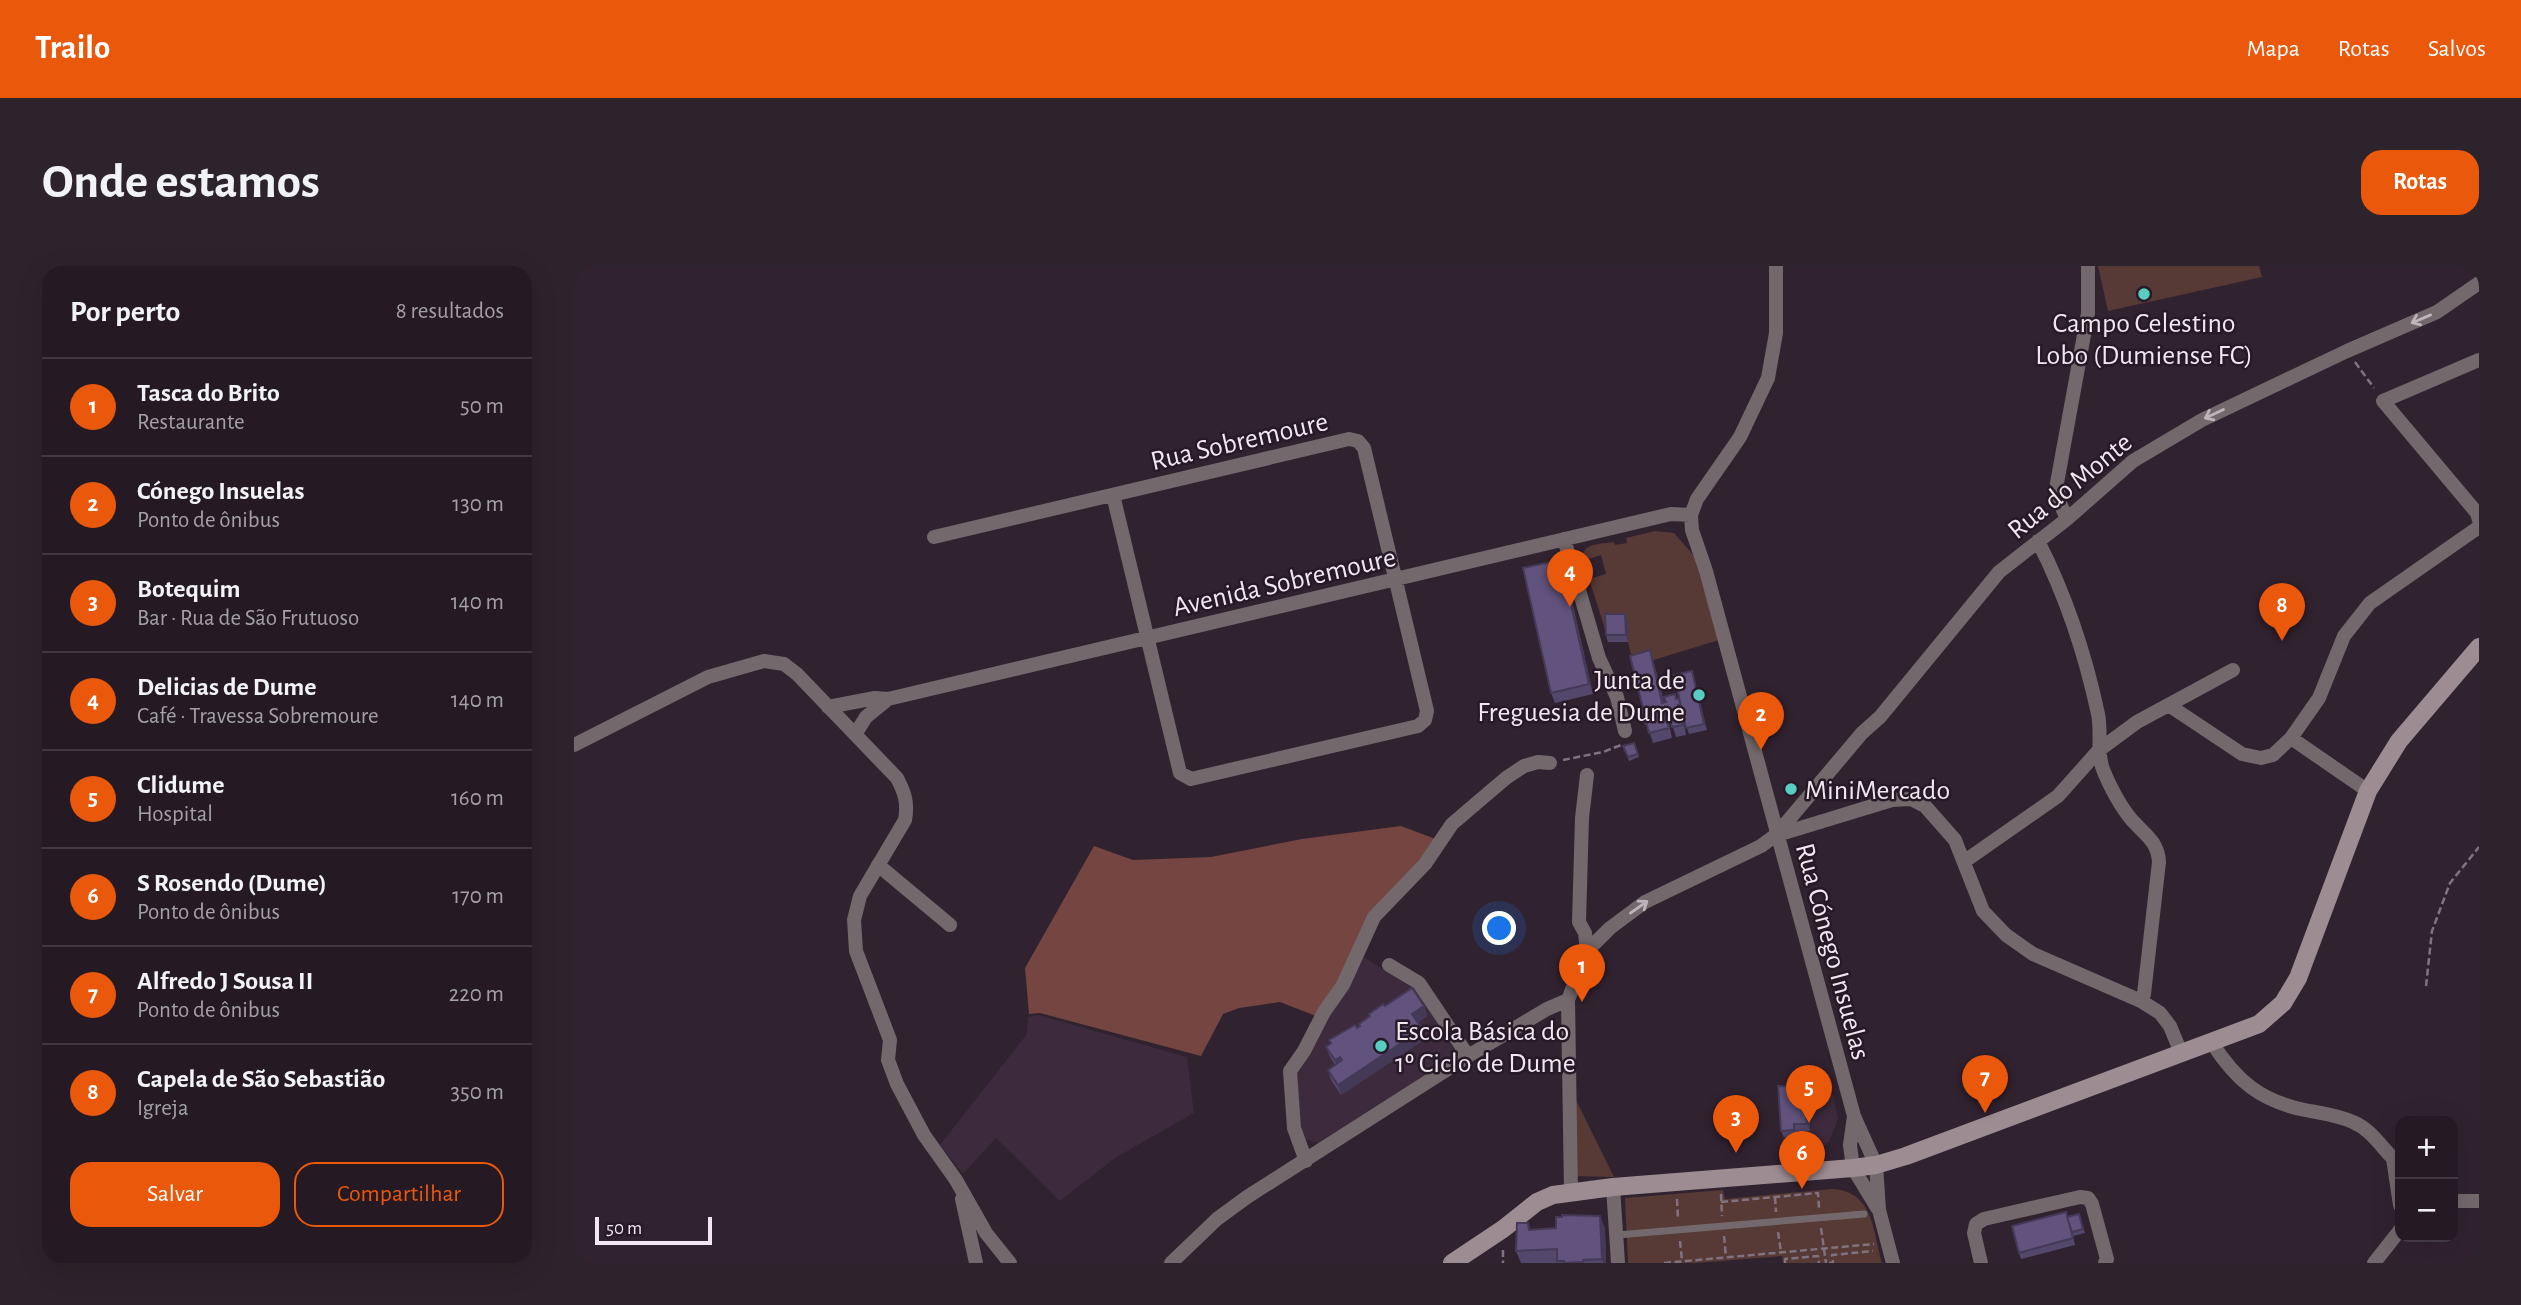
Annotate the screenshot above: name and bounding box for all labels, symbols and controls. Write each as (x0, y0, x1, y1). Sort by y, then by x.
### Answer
text: Trailo (35, 32, 110, 65)
text: Mapa (2247, 37, 2300, 61)
text: Rotas (2338, 37, 2390, 61)
text: Salvos (2428, 37, 2486, 61)
button: Rotas (2361, 150, 2479, 215)
text: Onde estamos (42, 158, 320, 207)
marker: Campo Celestino Lobo (Dumiense FC) (2136, 286, 2152, 302)
text: Por perto (70, 297, 180, 327)
text: 8 resultados (396, 300, 504, 323)
place label: Campo Celestino Lobo (Dumiense FC) (2035, 310, 2253, 370)
one-way arrow (2411, 313, 2432, 326)
text: Tasca do Brito (137, 380, 280, 406)
text: 1 (89, 395, 97, 418)
text: 50 m (460, 395, 504, 418)
street label: Rua Sobremoure (1148, 408, 1331, 476)
one-way arrow (2204, 408, 2225, 421)
text: Restaurante (137, 411, 245, 434)
street label: Rua do Monte (2003, 428, 2138, 545)
text: Cónego Insuelas (137, 478, 304, 504)
text: 2 (88, 493, 98, 516)
text: 130 m (452, 493, 504, 516)
text: Ponto de ônibus (137, 509, 280, 532)
street label: Avenida Sobremoure (1170, 544, 1399, 622)
pin: 4 (1547, 549, 1593, 607)
text: Botequim (137, 576, 240, 602)
pin: 8 (2259, 583, 2305, 641)
text: 3 (88, 591, 98, 614)
text: 140 m (451, 591, 504, 614)
text: Bar · Rua de São Frutuoso (137, 607, 359, 630)
place label: Junta de Freguesia de Dume (1477, 667, 1685, 727)
text: Delicias de Dume (137, 674, 317, 700)
marker: Junta de Freguesia de Dume (1691, 687, 1707, 703)
text: 4 (87, 689, 99, 712)
text: 140 m (451, 689, 504, 712)
pin: 2 (1738, 692, 1784, 750)
text: Café · Travessa Sobremoure (137, 705, 379, 728)
text: Clidume (137, 772, 225, 798)
place label: MiniMercado (1805, 777, 1950, 805)
marker: MiniMercado (1783, 781, 1799, 797)
text: 5 (88, 787, 98, 810)
text: 160 m (451, 787, 504, 810)
text: Hospital (137, 803, 213, 826)
street label: Rua Cónego Insuelas (1790, 840, 1874, 1063)
text: S Rosendo (Dume) (137, 870, 327, 896)
text: 6 (87, 885, 99, 908)
text: 170 m (452, 885, 504, 908)
one-way arrow (1629, 900, 1648, 914)
text: Ponto de ônibus (137, 901, 280, 924)
your location (1482, 911, 1516, 945)
pin: 1 (1559, 944, 1605, 1002)
text: Alfredo J Sousa II (137, 968, 313, 994)
text: 7 (88, 983, 98, 1006)
text: 220 m (449, 983, 504, 1006)
text: Ponto de ônibus (137, 999, 280, 1022)
place label: Escola Básica do 1º Ciclo de Dume (1395, 1018, 1576, 1078)
marker: Escola Básica do 1º Ciclo de Dume (1373, 1038, 1389, 1054)
pin: 7 (1962, 1055, 2008, 1113)
pin: 5 (1786, 1065, 1832, 1123)
text: Capela de São Sebastião (137, 1066, 385, 1092)
text: 8 (87, 1081, 99, 1104)
text: 350 m (451, 1081, 504, 1104)
pin: 3 (1713, 1095, 1759, 1153)
text: Igreja (137, 1097, 189, 1120)
map controls (2395, 1116, 2458, 1242)
button: + (2395, 1116, 2458, 1179)
pin: 6 (1779, 1131, 1825, 1189)
button: Salvar (70, 1162, 280, 1227)
button: Compartilhar (294, 1162, 504, 1227)
button: − (2395, 1179, 2458, 1242)
scale bar (595, 1214, 712, 1246)
text: 50 m (606, 1219, 642, 1238)

